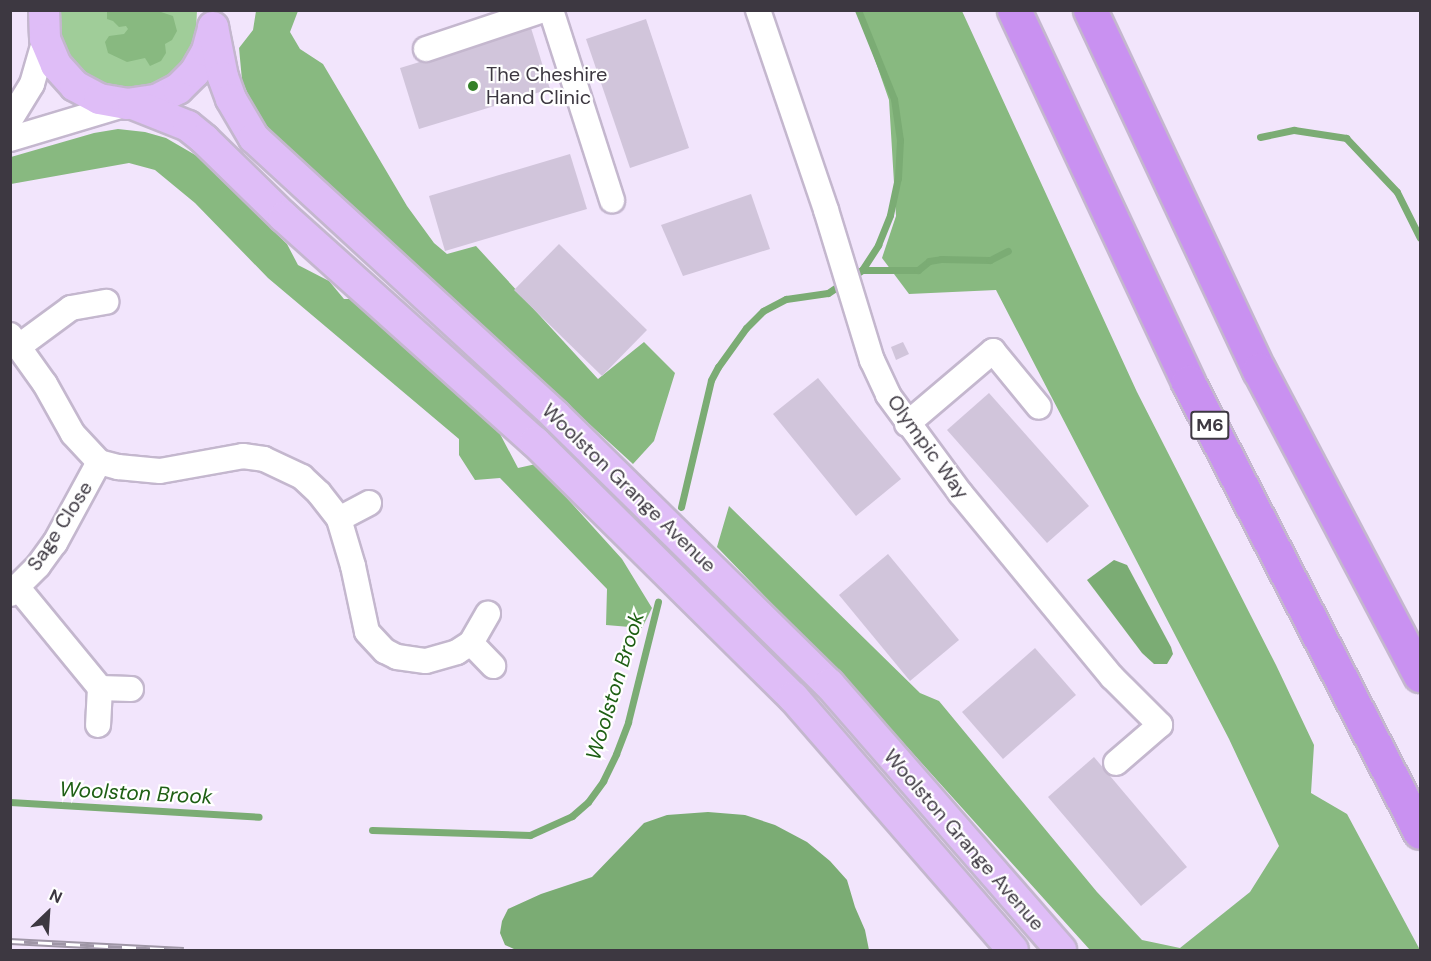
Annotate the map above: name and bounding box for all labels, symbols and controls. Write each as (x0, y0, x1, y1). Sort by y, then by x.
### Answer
place label: The Cheshire Hand Clinic (486, 62, 607, 109)
marker: The Cheshire Hand Clinic (464, 77, 482, 95)
street label: Olympic Way (882, 390, 974, 504)
street label: Woolston Grange Avenue (537, 399, 721, 577)
road number: M6 (1189, 410, 1231, 440)
street label: Sage Close (22, 477, 98, 575)
water label: Woolston Brook (581, 609, 649, 763)
street label: Woolston Grange Avenue (879, 744, 1049, 936)
water label: Woolston Brook (59, 776, 213, 810)
north arrow (18, 883, 78, 943)
text: N (46, 884, 66, 908)

